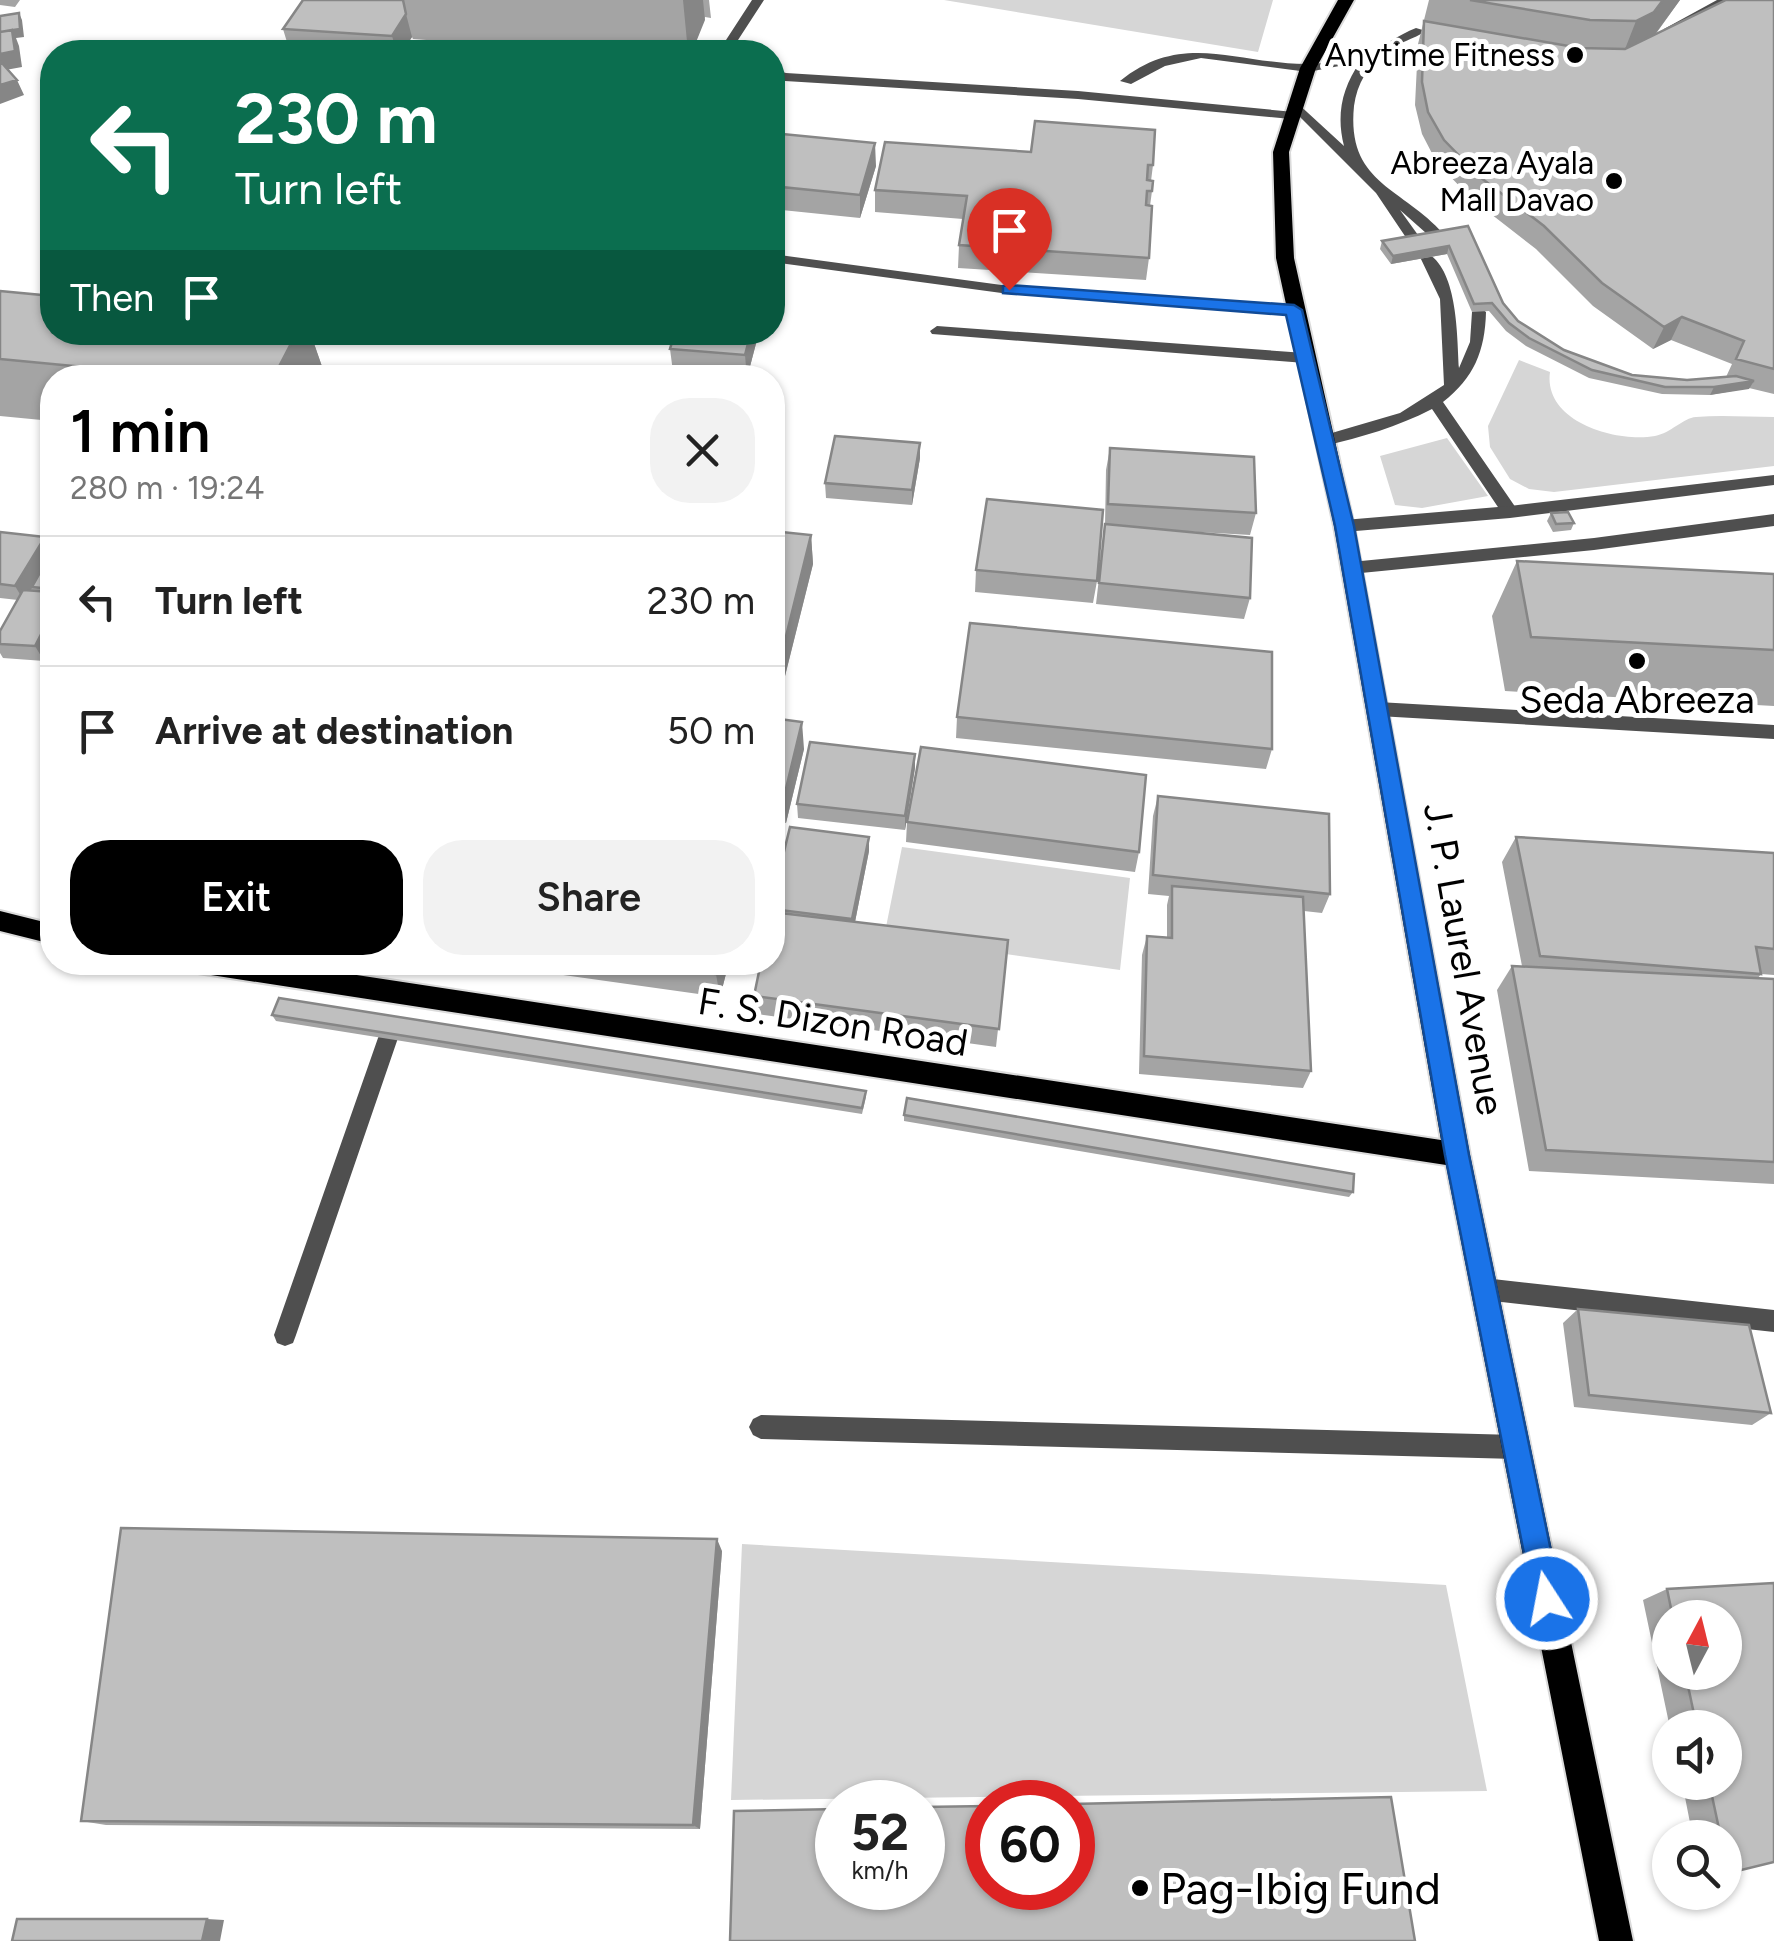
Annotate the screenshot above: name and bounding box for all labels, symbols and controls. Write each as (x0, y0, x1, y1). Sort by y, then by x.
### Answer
place label: Anytime Fitness (1325, 36, 1555, 74)
marker: Anytime Fitness (1564, 44, 1586, 66)
text: 230 m (235, 76, 438, 161)
icon: left (70, 80, 200, 210)
place label: Abreeza Ayala Mall Davao (1390, 144, 1594, 219)
text: Turn left (235, 161, 402, 215)
marker: Abreeza Ayala Mall Davao (1603, 170, 1625, 192)
pin (967, 188, 1052, 291)
icon: arrive (982, 203, 1037, 258)
icon: arrive (174, 270, 229, 325)
text: Then (70, 275, 154, 321)
text: 1 min (70, 395, 210, 467)
button: close (650, 398, 755, 503)
text: 280 m · 19:24 (70, 469, 264, 507)
icon: left (70, 574, 125, 629)
text: Turn left (155, 578, 303, 624)
text: 230 m (647, 578, 755, 624)
marker: Seda Abreeza (1626, 650, 1648, 672)
place label: Seda Abreeza (1519, 677, 1755, 723)
icon: arrive (70, 704, 125, 759)
text: Arrive at destination (155, 708, 513, 754)
text: 50 m (667, 708, 755, 754)
street label: J. P. Laurel Avenue (1414, 799, 1514, 1119)
button: Exit (70, 840, 403, 955)
button: Share (423, 840, 755, 955)
street label: F. S. Dizon Road (695, 978, 971, 1066)
position arrow (1495, 1547, 1599, 1651)
north arrow (1652, 1600, 1742, 1690)
map controls (1652, 1600, 1742, 1910)
button: sound (1652, 1710, 1742, 1800)
speed limit sign: 60 (965, 1780, 1095, 1910)
text: 52 (851, 1802, 909, 1863)
button: search (1652, 1820, 1742, 1910)
text: km/h (851, 1855, 909, 1885)
place label: Pag-Ibig Fund (1160, 1861, 1441, 1915)
marker: Pag-Ibig Fund (1129, 1877, 1151, 1899)

